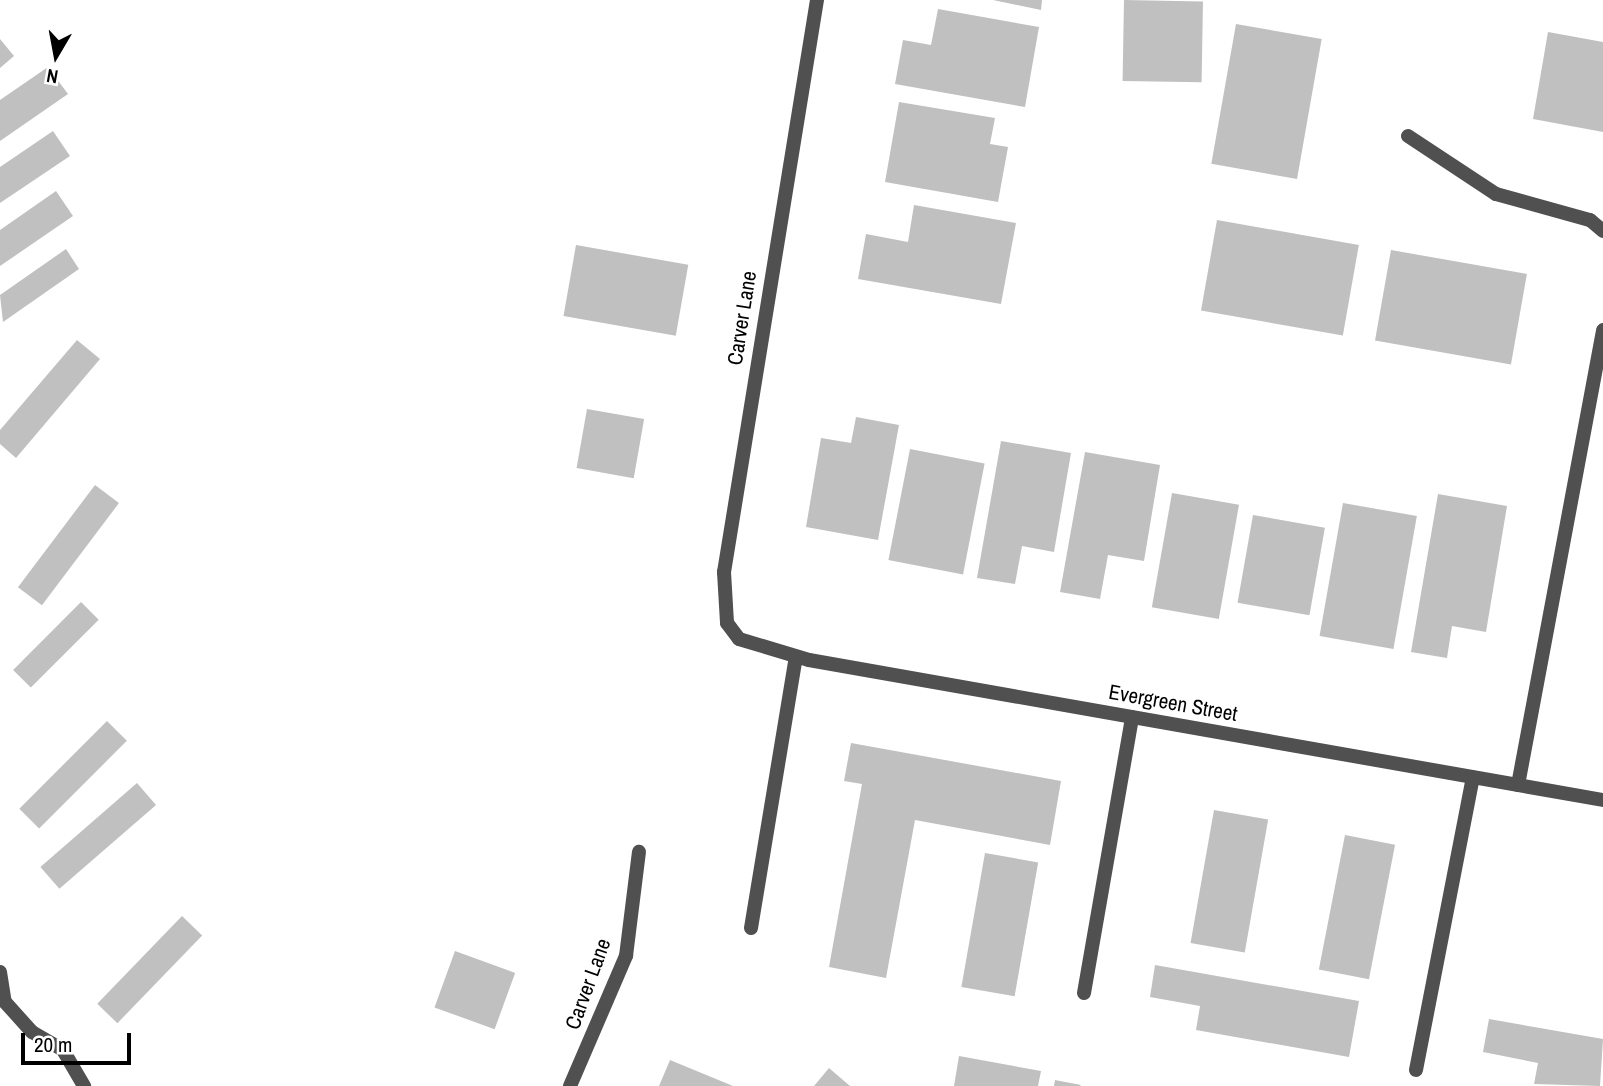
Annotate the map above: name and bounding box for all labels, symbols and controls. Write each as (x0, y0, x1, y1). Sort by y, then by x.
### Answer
north arrow (21, 21, 91, 91)
text: N (45, 63, 60, 90)
street label: Carver Lane (722, 269, 762, 367)
street label: Evergreen Street (1107, 679, 1239, 727)
street label: Carver Lane (560, 935, 616, 1033)
scale bar (24, 1020, 135, 1064)
text: 20 m (34, 1030, 72, 1059)

